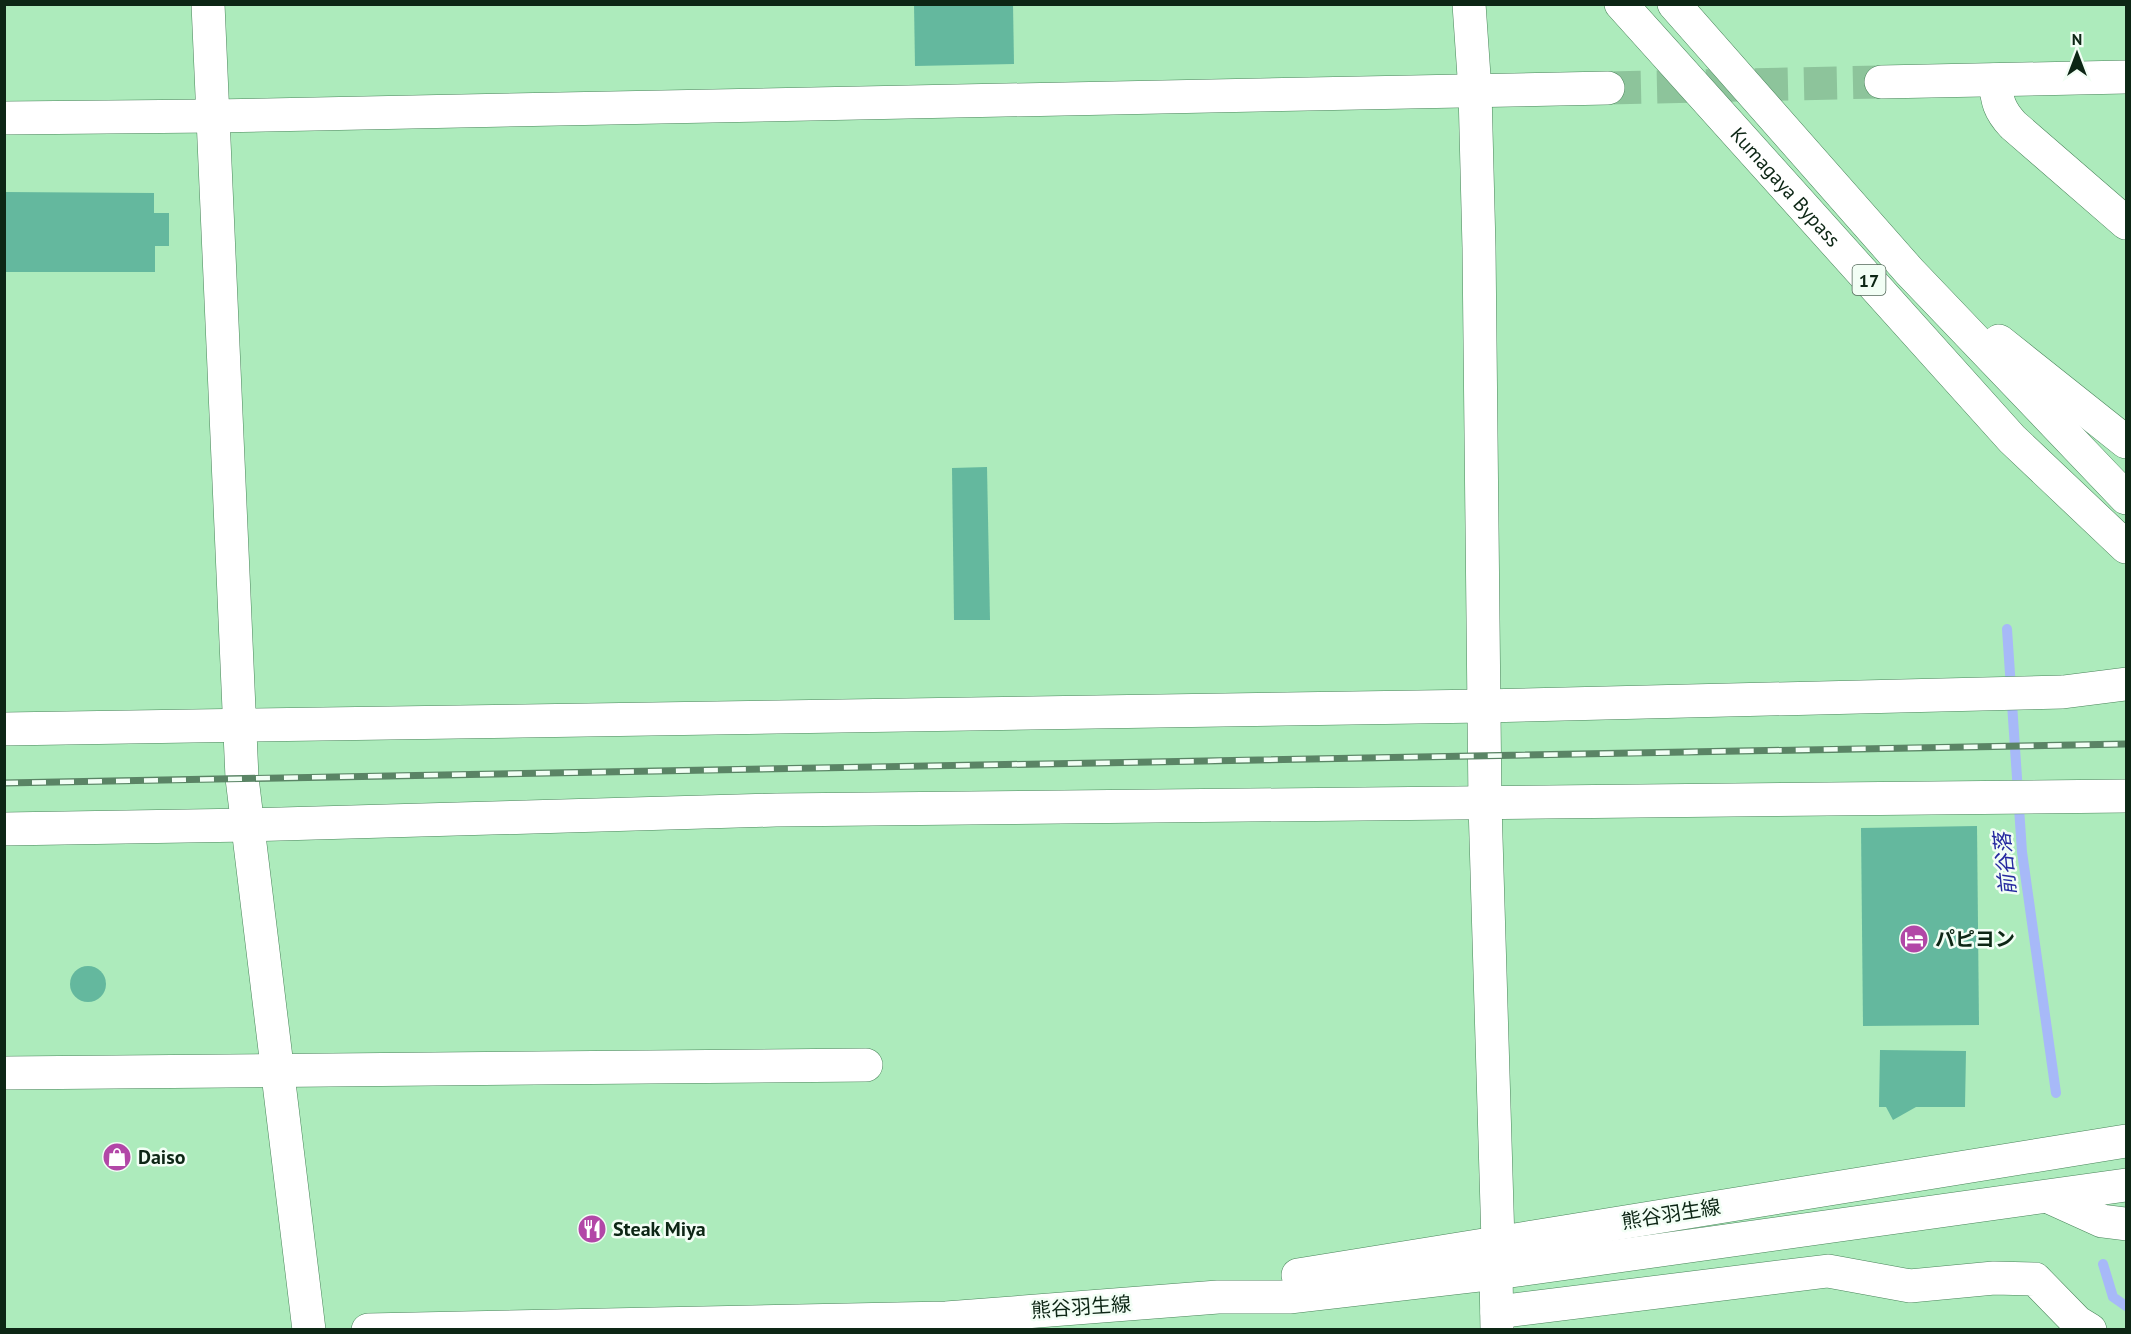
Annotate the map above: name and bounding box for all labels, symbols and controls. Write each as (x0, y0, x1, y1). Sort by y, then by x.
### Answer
north arrow (2047, 24, 2107, 84)
text: N (2072, 29, 2082, 49)
street label: Kumagaya Bypass (1725, 122, 1846, 252)
road number: 17 (1852, 265, 1886, 295)
water label: 前谷落 (1988, 828, 2022, 897)
hotel icon: パピヨン (1898, 923, 1930, 955)
place label: パピヨン (1935, 926, 2015, 952)
shop icon: Daiso (101, 1141, 133, 1173)
place label: Daiso (138, 1144, 186, 1170)
street label: 熊谷羽生線 (1620, 1193, 1722, 1235)
restaurant icon: Steak Miya (576, 1213, 608, 1245)
place label: Steak Miya (613, 1216, 706, 1242)
street label: 熊谷羽生線 (1030, 1291, 1132, 1323)

